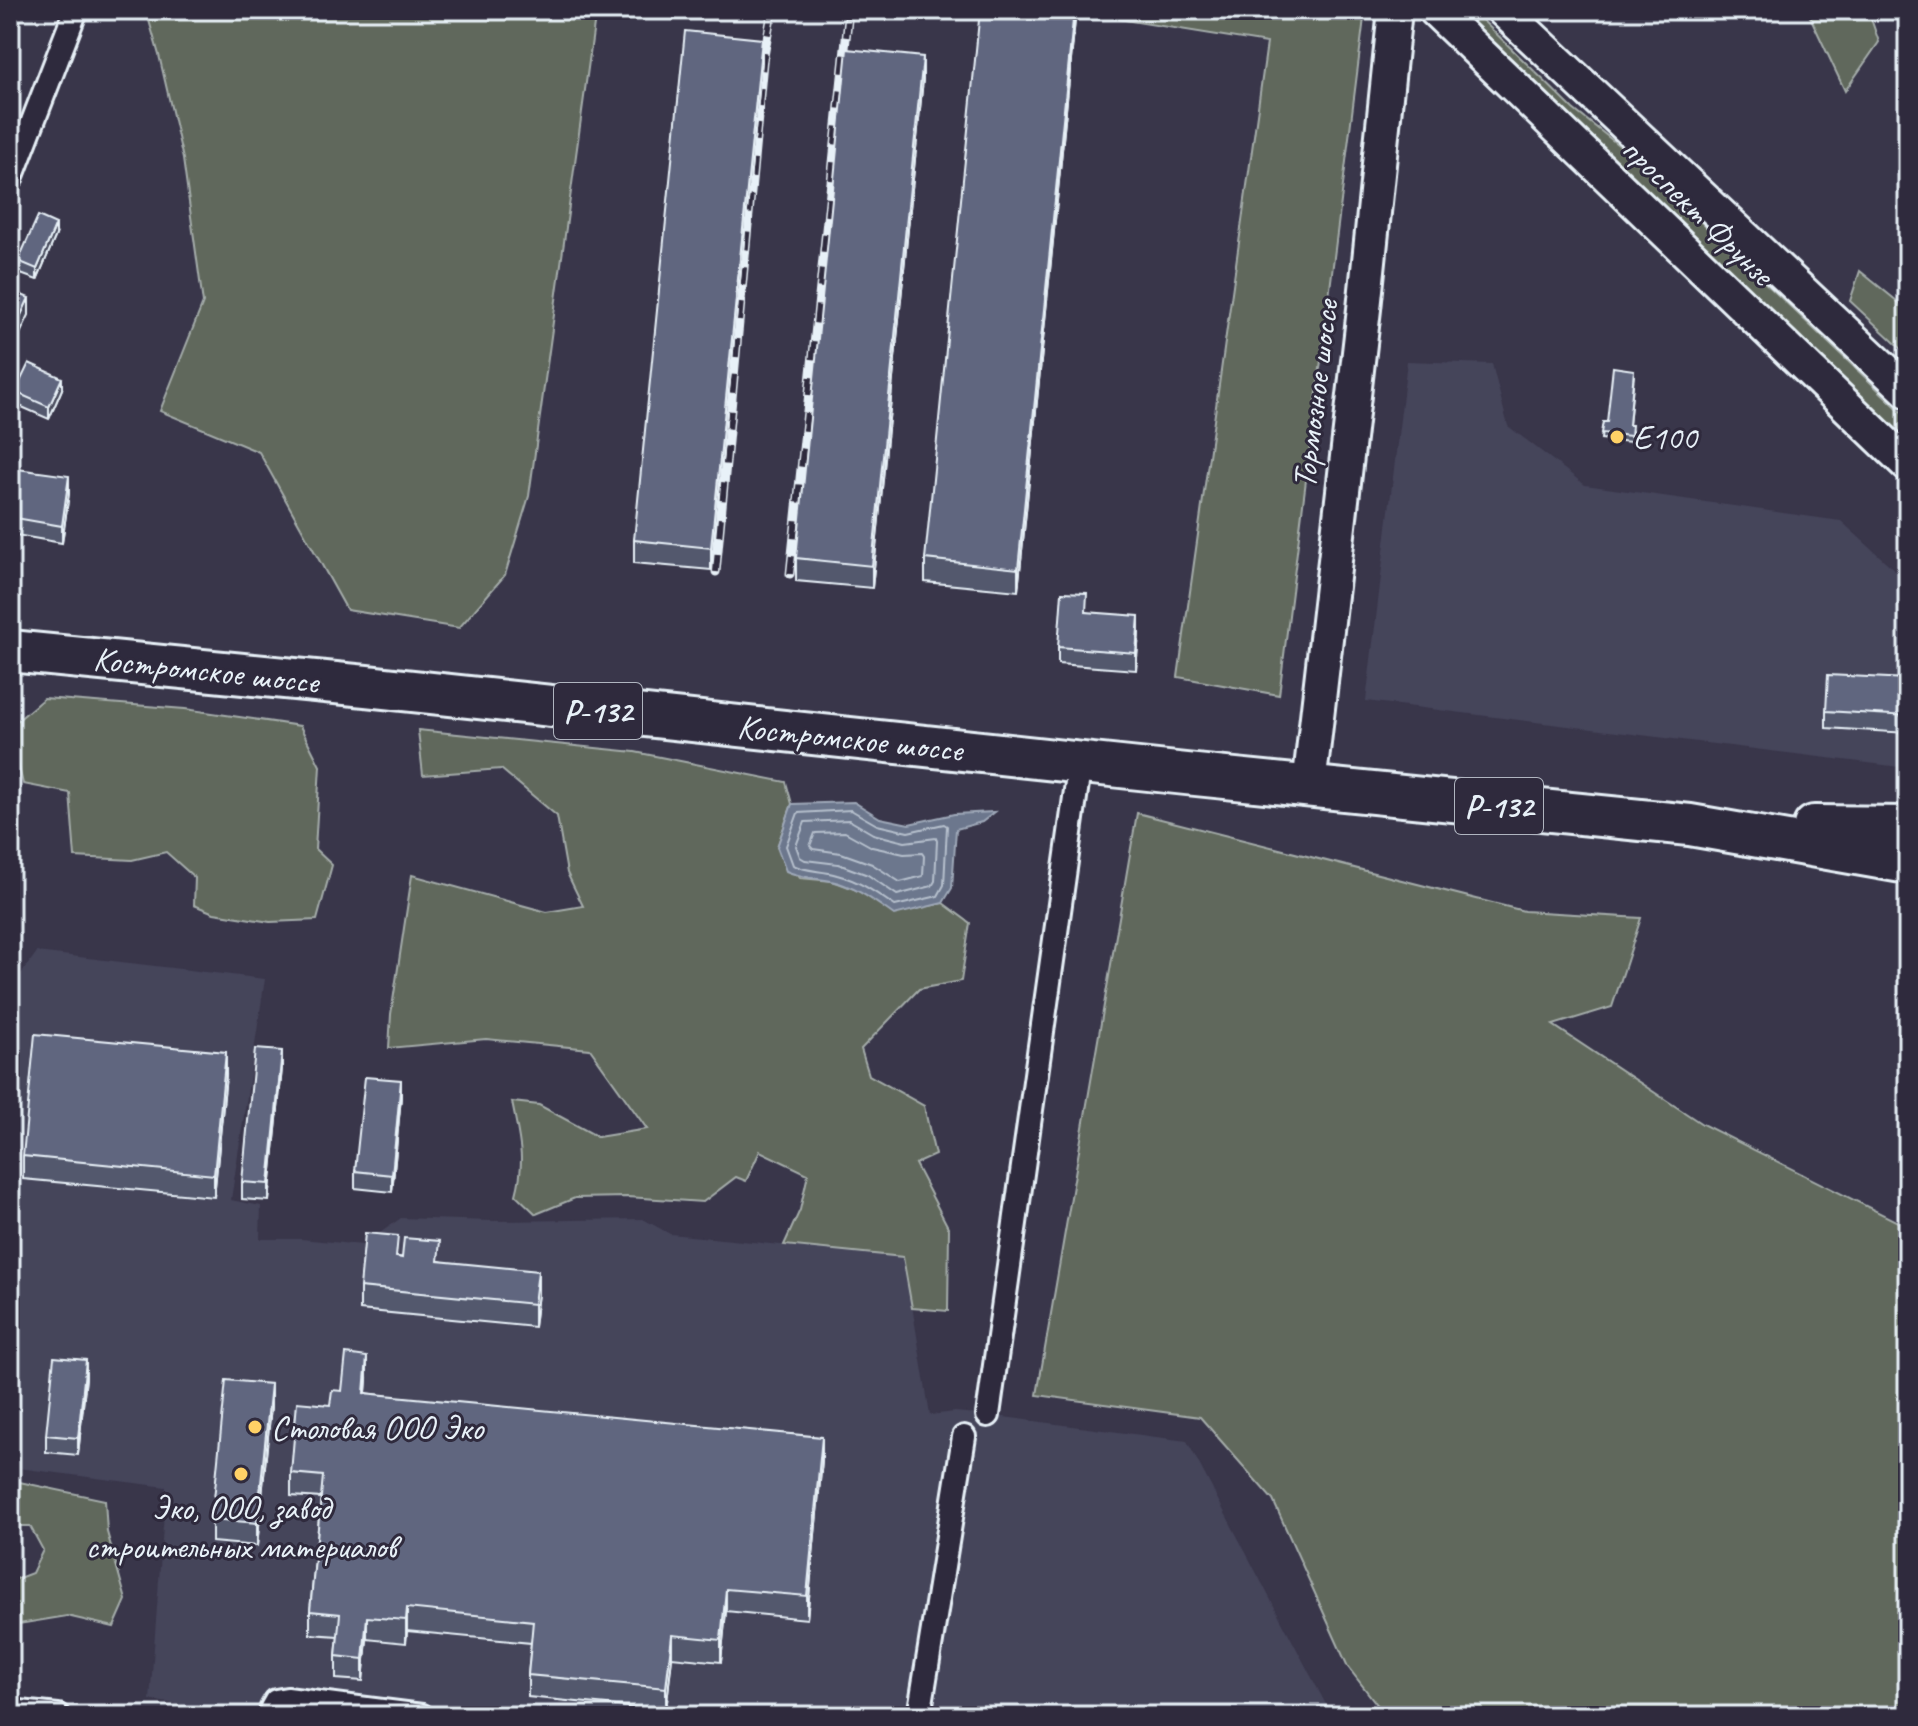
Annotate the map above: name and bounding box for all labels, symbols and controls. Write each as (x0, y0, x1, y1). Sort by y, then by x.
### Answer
street label: проспект Фрунзе (1613, 128, 1785, 296)
street label: Тормозное шоссе (1282, 295, 1348, 491)
place label: E100 (1633, 416, 1700, 459)
marker: E100 (1608, 428, 1626, 446)
street label: Костромское шоссе (91, 637, 323, 703)
road number: Р-132 (554, 683, 642, 739)
street label: Костромское шоссе (735, 705, 967, 771)
road number: Р-132 (1455, 778, 1543, 834)
place label: Столовая ООО Эко (271, 1406, 485, 1449)
marker: Столовая ООО Эко (246, 1418, 264, 1436)
marker: Эко, ООО, завод строительных материалов (232, 1465, 250, 1483)
place label: Эко, ООО, завод строительных материалов (86, 1486, 403, 1568)

